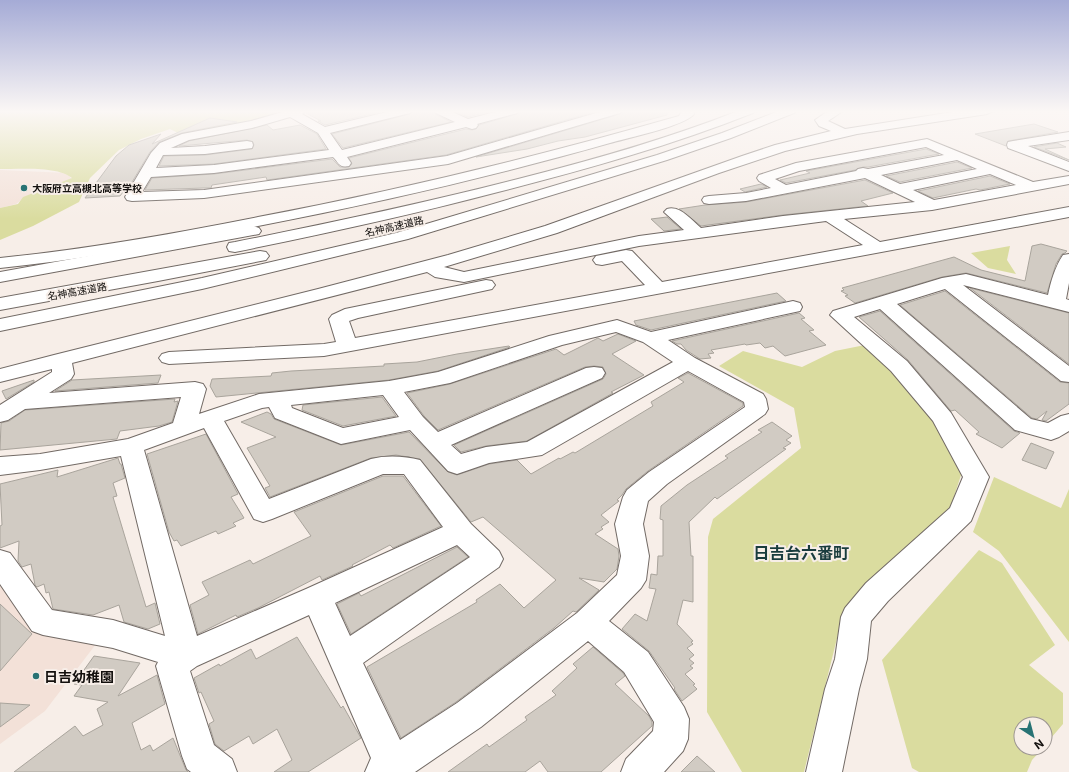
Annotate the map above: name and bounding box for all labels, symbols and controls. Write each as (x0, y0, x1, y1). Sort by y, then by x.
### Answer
place label: 大阪府立高槻北高等学校 (32, 182, 142, 194)
marker: 大阪府立高槻北高等学校 (19, 183, 29, 193)
street label: 名神高速道路 (363, 213, 425, 239)
street label: 名神高速道路 (46, 280, 108, 302)
district label: 日吉台六番町 (753, 543, 849, 563)
place label: 日吉幼稚園 (44, 668, 114, 685)
marker: 日吉幼稚園 (31, 671, 41, 681)
north arrow (1013, 716, 1053, 756)
text: N (1031, 736, 1046, 752)

